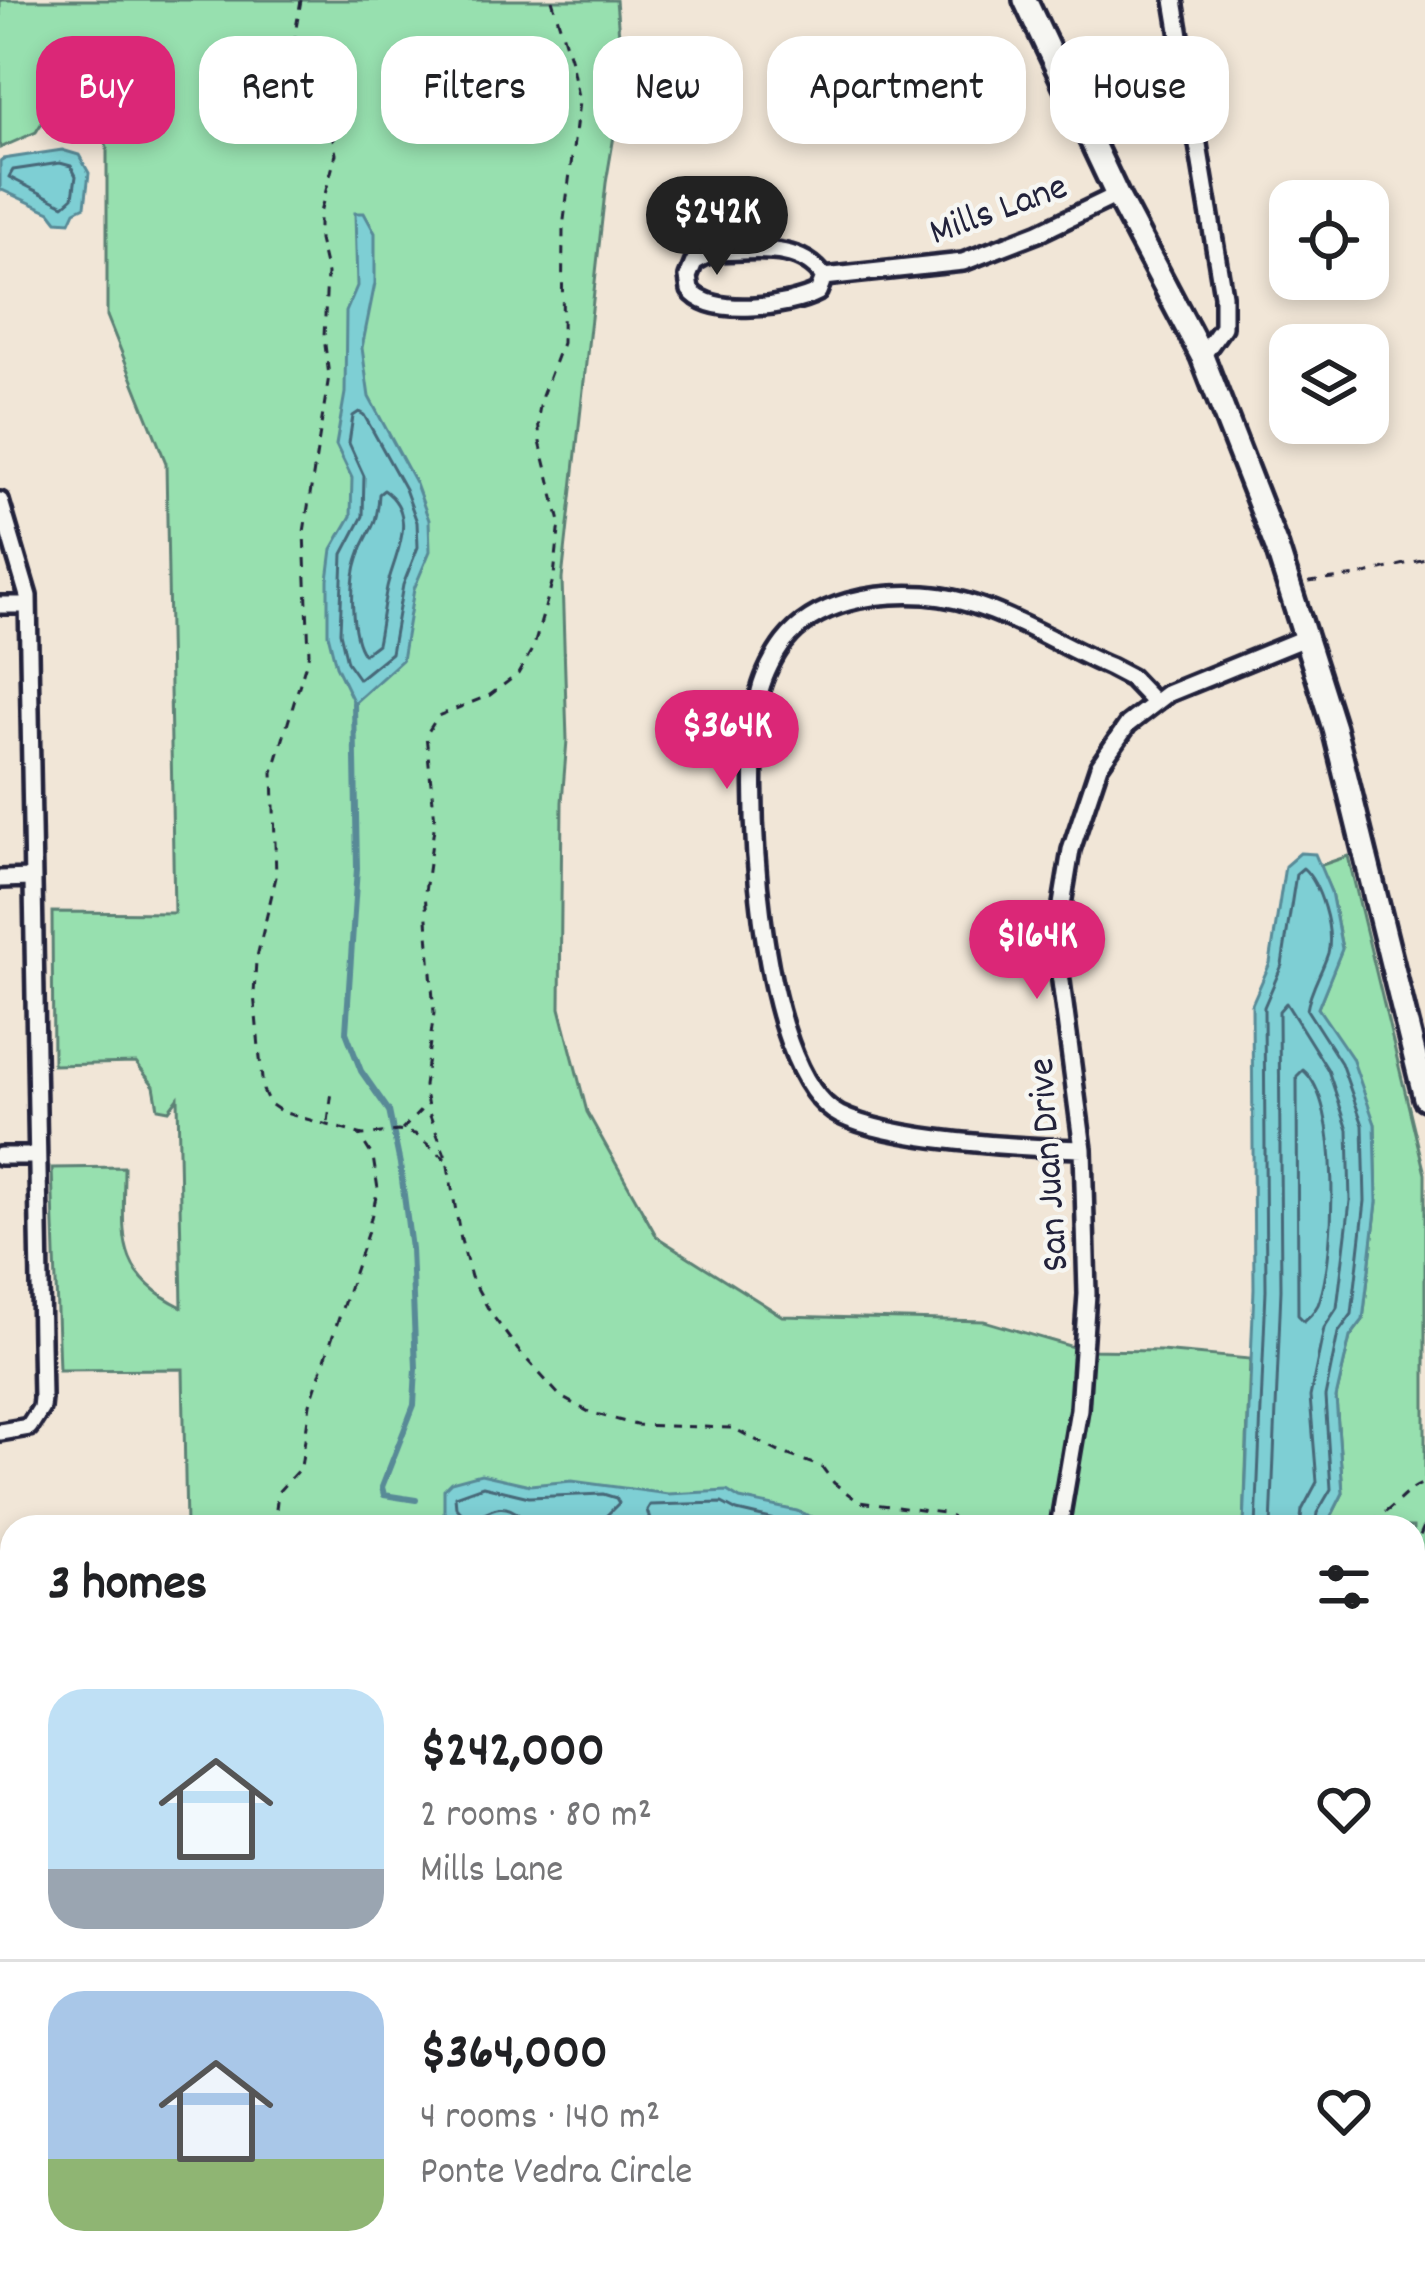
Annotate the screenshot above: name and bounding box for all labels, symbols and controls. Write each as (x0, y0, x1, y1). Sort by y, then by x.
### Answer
chip: Buy (36, 36, 175, 144)
chip: Rent (199, 36, 357, 144)
chip: Filters (381, 36, 569, 144)
chip: New (593, 36, 743, 144)
chip: Apartment (767, 36, 1026, 144)
chip: House (1050, 36, 1229, 144)
street label: Mills Lane (922, 162, 1076, 262)
pin: $242K (633, 176, 801, 278)
map controls (1269, 180, 1389, 444)
button: locate (1269, 180, 1389, 300)
text: $242K (673, 187, 761, 242)
button: layers (1269, 324, 1389, 444)
pin: $364K (643, 690, 811, 792)
text: $364K (682, 701, 772, 756)
pin: $164K (953, 900, 1121, 1002)
text: $164K (996, 911, 1078, 966)
street label: San Juan Drive (1017, 1056, 1086, 1273)
text: 3 homes (48, 1551, 207, 1623)
icon: filters (1311, 1554, 1377, 1620)
text: $242,000 (420, 1718, 605, 1790)
icon: home (144, 1737, 288, 1881)
icon: heart (1311, 1776, 1377, 1842)
text: 2 rooms · 80 m² (420, 1790, 652, 1845)
text: Mills Lane (420, 1845, 563, 1900)
text: $364,000 (420, 2020, 608, 2092)
icon: home (144, 2039, 288, 2183)
icon: heart (1311, 2078, 1377, 2144)
text: 4 rooms · 140 m² (420, 2092, 660, 2147)
text: Ponte Vedra Circle (420, 2147, 692, 2202)

